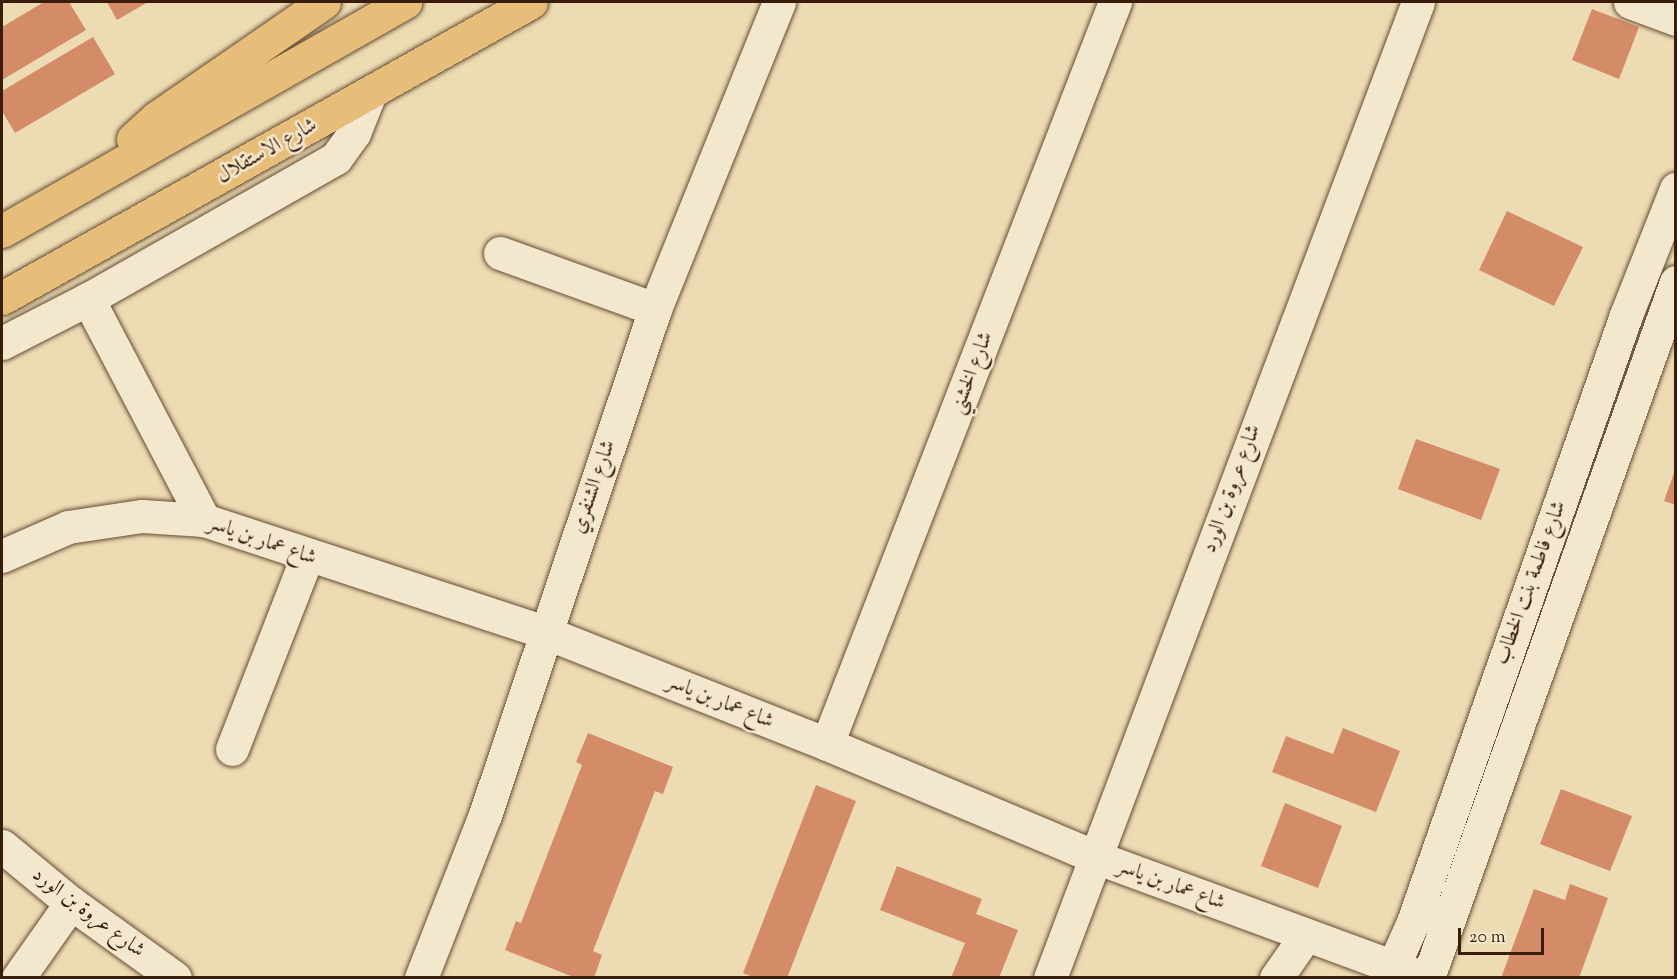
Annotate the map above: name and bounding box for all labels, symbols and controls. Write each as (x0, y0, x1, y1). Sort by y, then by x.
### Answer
street label: شارع الاستقلال (212, 113, 322, 189)
street label: شارع الخشني (945, 328, 999, 418)
street label: شارع عروة بن الورد (1197, 421, 1267, 557)
street label: شارع الشنفري (566, 437, 622, 537)
street label: شارع فاطمة بنت الخطاب (1490, 498, 1572, 668)
street label: شاع عمار بن ياسر (205, 511, 319, 571)
street label: شاع عمار بن ياسر (663, 669, 777, 735)
street label: شاع عمار بن ياسر (1114, 854, 1228, 916)
street label: شارع عروة بن الورد (27, 862, 149, 964)
scale bar (1461, 916, 1546, 954)
text: 20 m (1469, 925, 1506, 951)

